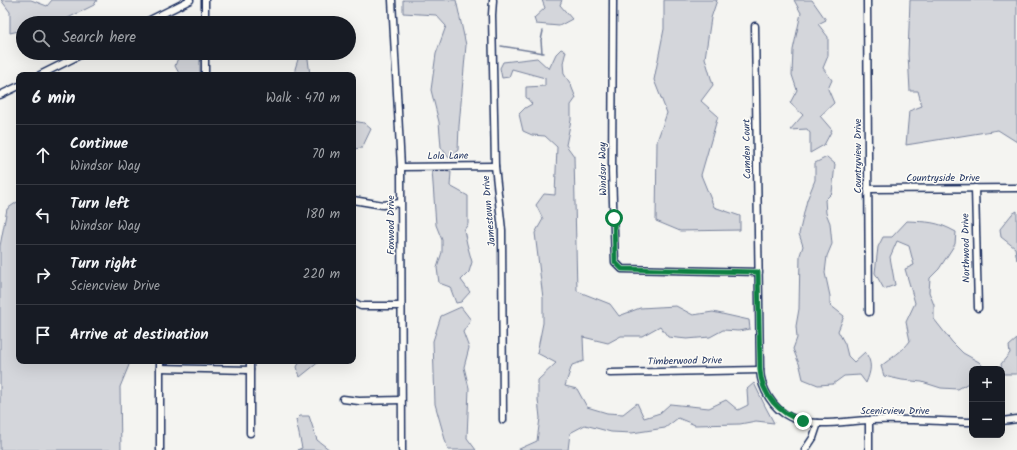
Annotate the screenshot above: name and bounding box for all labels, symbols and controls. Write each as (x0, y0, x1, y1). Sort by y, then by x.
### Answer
search box (16, 16, 356, 60)
text: Search here (62, 26, 136, 50)
icon: search (30, 27, 52, 49)
text: 6 min (32, 85, 76, 112)
text: Walk · 470 m (266, 88, 340, 109)
street label: Countryview Drive (850, 118, 866, 194)
street label: Camden Court (738, 119, 756, 179)
text: Continue (70, 132, 128, 156)
street label: Windsor Way (595, 142, 611, 196)
icon: ahead (32, 144, 54, 166)
text: 70 m (312, 144, 340, 165)
street label: Lola Lane (427, 148, 469, 164)
text: Windsor Way (70, 156, 140, 177)
street label: Countryside Drive (906, 170, 980, 186)
street label: Jamestown Drive (478, 174, 500, 247)
text: Turn left (70, 192, 130, 216)
street label: Foxwood Drive (383, 195, 399, 255)
icon: left (32, 204, 54, 226)
text: 180 m (306, 204, 340, 225)
route start (605, 209, 623, 227)
street label: Northwood Drive (957, 213, 975, 283)
text: Windsor Way (70, 216, 140, 237)
text: Turn right (70, 252, 137, 276)
icon: right (32, 264, 54, 286)
text: 220 m (303, 264, 340, 285)
text: Sciencview Drive (70, 276, 160, 297)
text: Arrive at destination (70, 323, 209, 347)
icon: arrive (32, 324, 54, 346)
street label: Timberwood Drive (648, 352, 723, 370)
map controls (969, 366, 1005, 438)
button: + (969, 366, 1005, 402)
button: − (969, 402, 1005, 438)
street label: Scenicview Drive (860, 403, 930, 419)
route end (794, 412, 812, 430)

